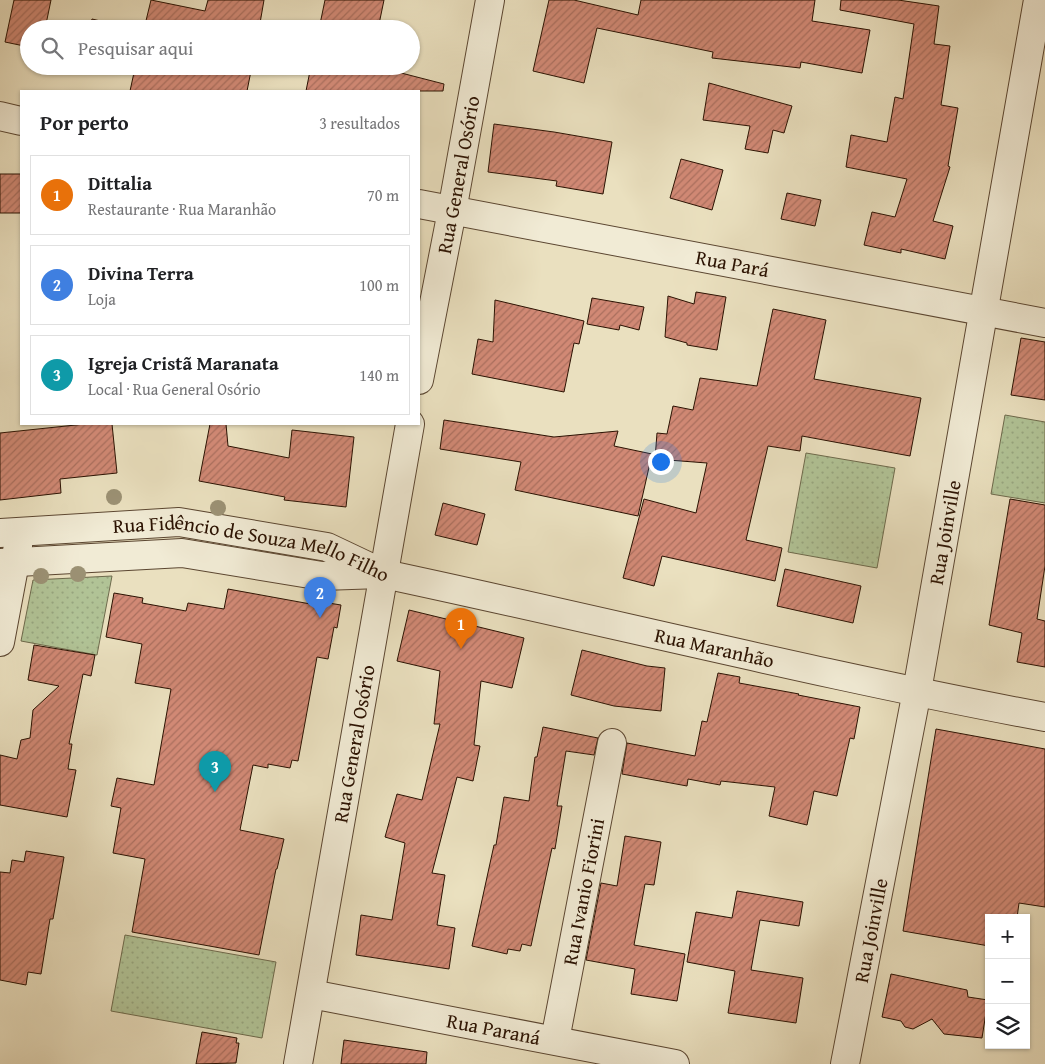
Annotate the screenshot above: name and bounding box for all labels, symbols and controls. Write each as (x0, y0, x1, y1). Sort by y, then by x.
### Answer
search box (20, 20, 420, 75)
icon: search (38, 34, 66, 62)
text: Pesquisar aqui (78, 34, 193, 62)
street label: Rua General Osório (429, 93, 486, 256)
text: Por perto (40, 107, 129, 138)
text: 3 resultados (319, 111, 400, 135)
text: Dittalia (88, 169, 152, 197)
text: 1 (53, 183, 61, 207)
text: 70 m (367, 183, 399, 207)
text: Restaurante · Rua Maranhão (88, 197, 276, 221)
street label: Rua Pará (693, 242, 772, 284)
text: Divina Terra (88, 259, 194, 287)
text: 2 (53, 273, 61, 297)
text: 100 m (359, 273, 399, 297)
text: Loja (88, 287, 116, 311)
text: Igreja Cristã Maranata (88, 349, 279, 377)
text: 3 (53, 363, 61, 387)
text: 140 m (359, 363, 399, 387)
text: Local · Rua General Osório (88, 377, 261, 401)
your location (648, 449, 674, 475)
street label: Rua Joinville (921, 478, 968, 587)
street label: Rua Fidêncio de Souza Mello Filho (112, 507, 395, 589)
pin: 2 (304, 577, 336, 618)
pin: 1 (445, 608, 477, 649)
street label: Rua Maranhão (652, 620, 777, 675)
street label: Rua General Osório (325, 662, 382, 825)
pin: 3 (199, 751, 231, 792)
street label: Rua Ivanio Fiorini (555, 815, 611, 968)
street label: Rua Joinville (846, 876, 895, 985)
map controls (985, 914, 1030, 1049)
button: + (985, 914, 1030, 959)
button: − (985, 959, 1030, 1004)
button: layers (985, 1004, 1030, 1049)
street label: Rua Paraná (445, 1005, 543, 1052)

